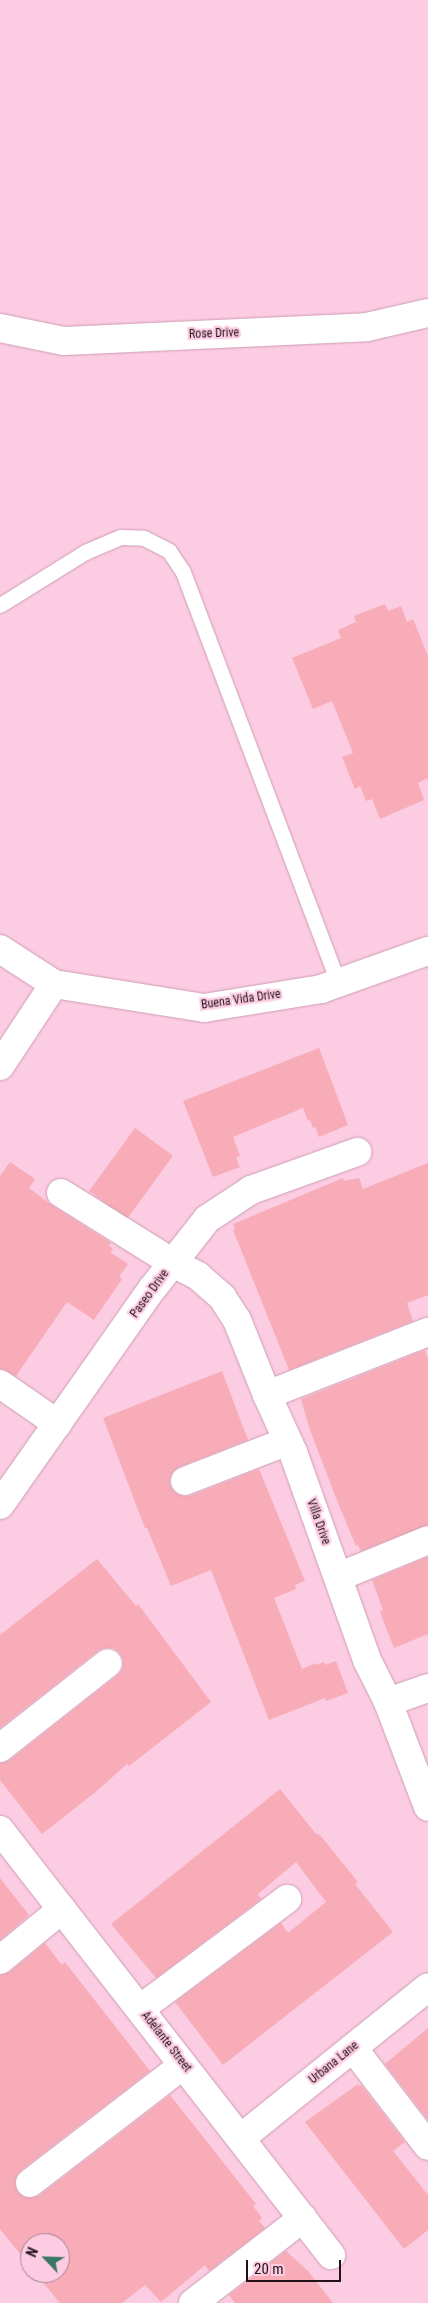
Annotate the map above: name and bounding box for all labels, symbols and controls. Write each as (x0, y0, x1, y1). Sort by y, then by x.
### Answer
street label: Rose Drive (189, 326, 239, 342)
street label: Buena Vida Drive (200, 987, 282, 1013)
street label: Paseo Drive (128, 1267, 172, 1321)
street label: Villa Drive (303, 1497, 333, 1547)
street label: Adelante Street (138, 2009, 194, 2075)
street label: Urbana Lane (306, 2039, 362, 2087)
north arrow (20, 2233, 70, 2283)
text: N (23, 2245, 41, 2259)
scale bar (248, 2250, 343, 2282)
text: 20 m (254, 2260, 284, 2278)

